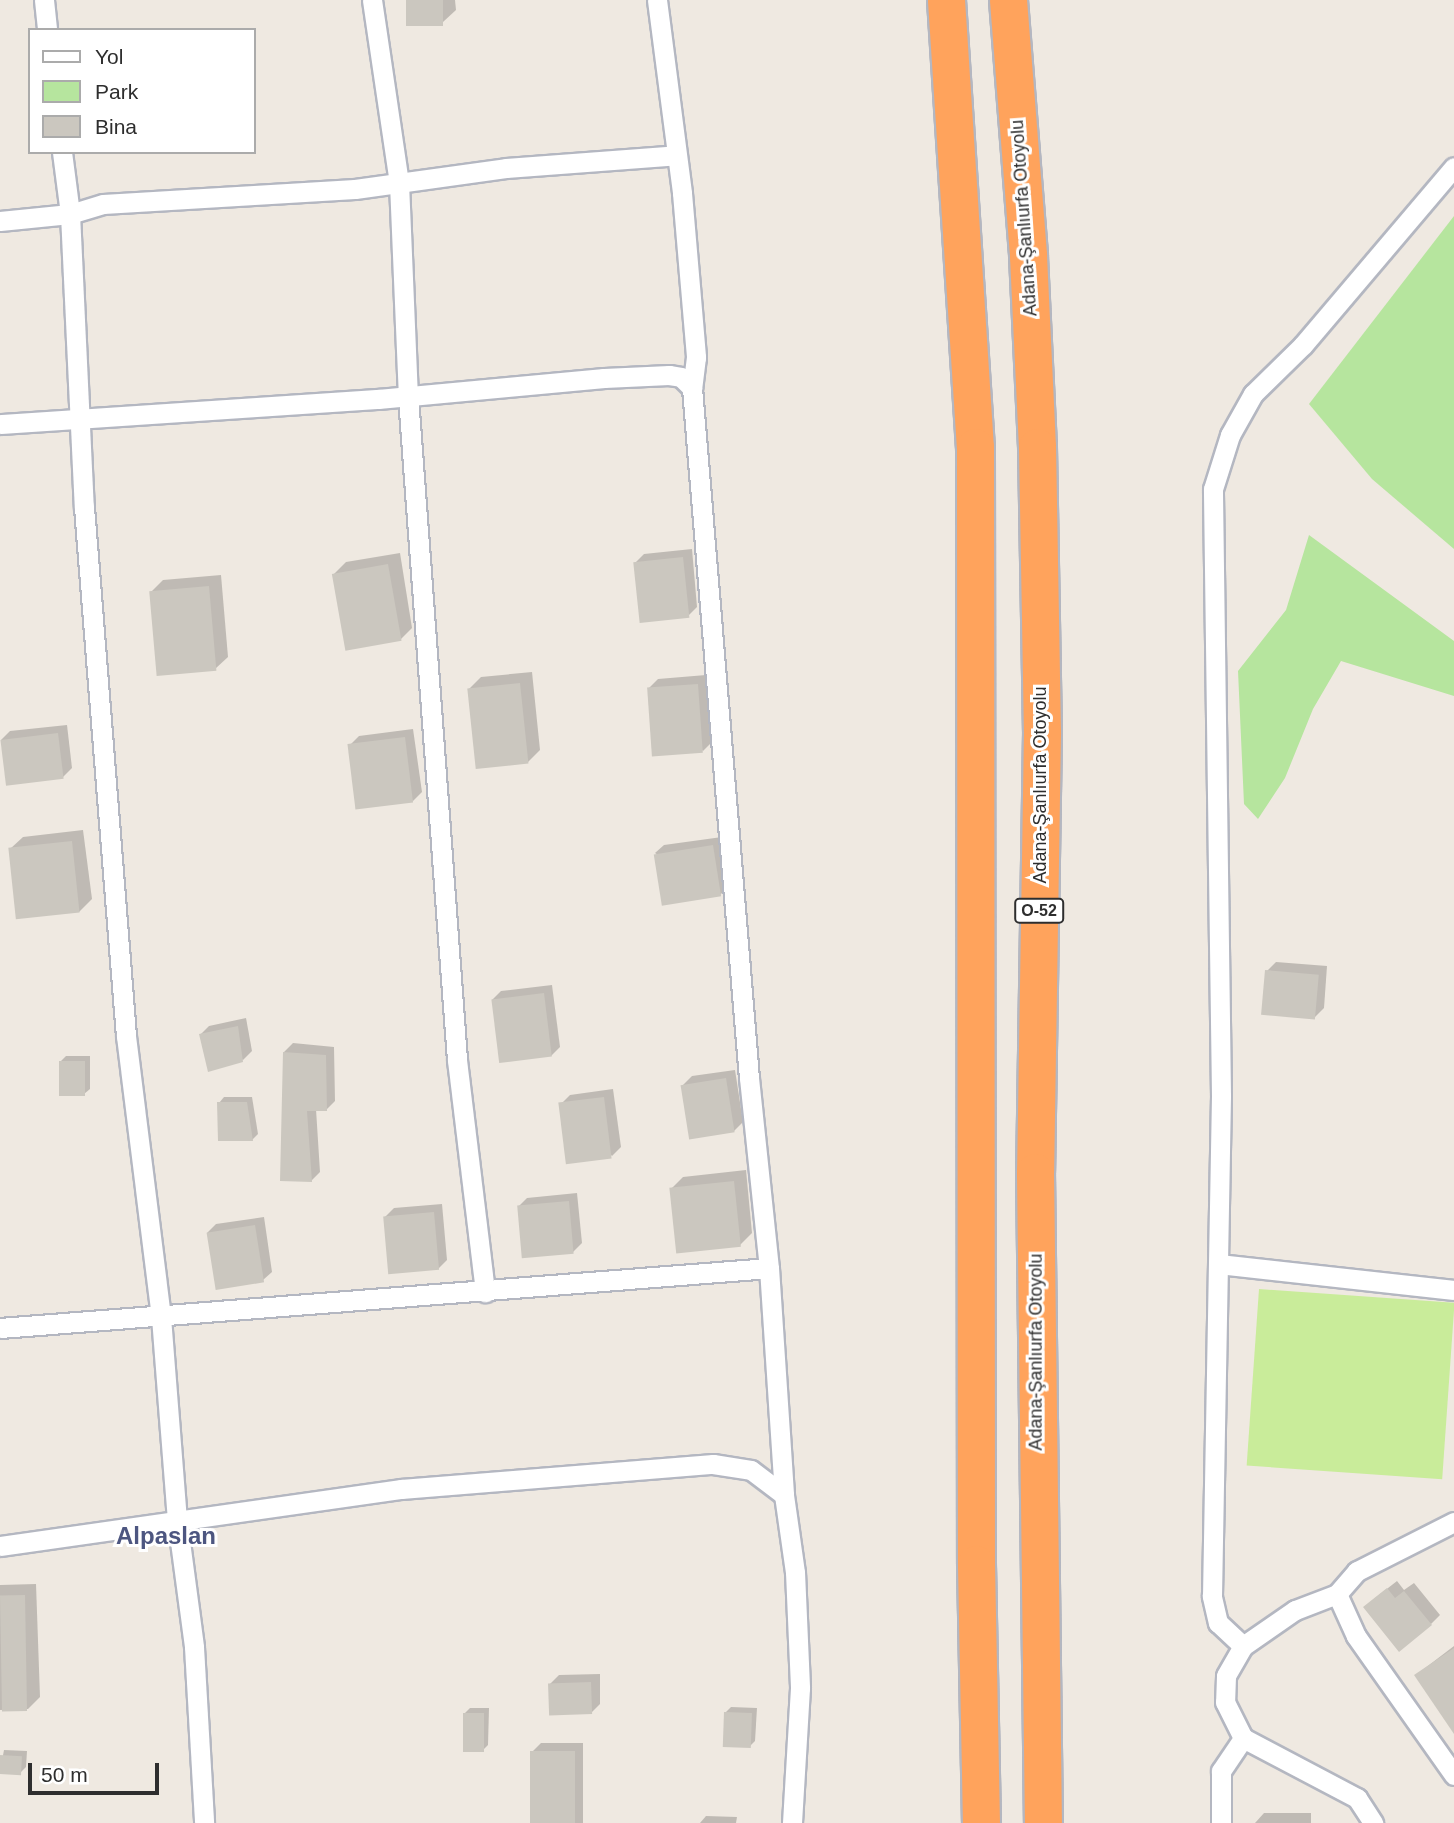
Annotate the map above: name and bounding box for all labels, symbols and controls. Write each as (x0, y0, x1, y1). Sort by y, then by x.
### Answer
legend (28, 28, 256, 154)
text: Yol (95, 45, 123, 68)
text: Park (95, 80, 138, 103)
text: Bina (95, 115, 137, 138)
street label: Adana-Şanlıurfa Otoyolu (1006, 119, 1042, 317)
street label: Adana-Şanlıurfa Otoyolu (1029, 686, 1051, 884)
road number: O-52 (1013, 898, 1065, 923)
street label: Adana-Şanlıurfa Otoyolu (1025, 1253, 1047, 1451)
district label: Alpaslan (116, 1522, 216, 1550)
scale bar (32, 1750, 163, 1794)
text: 50 m (41, 1763, 88, 1786)

